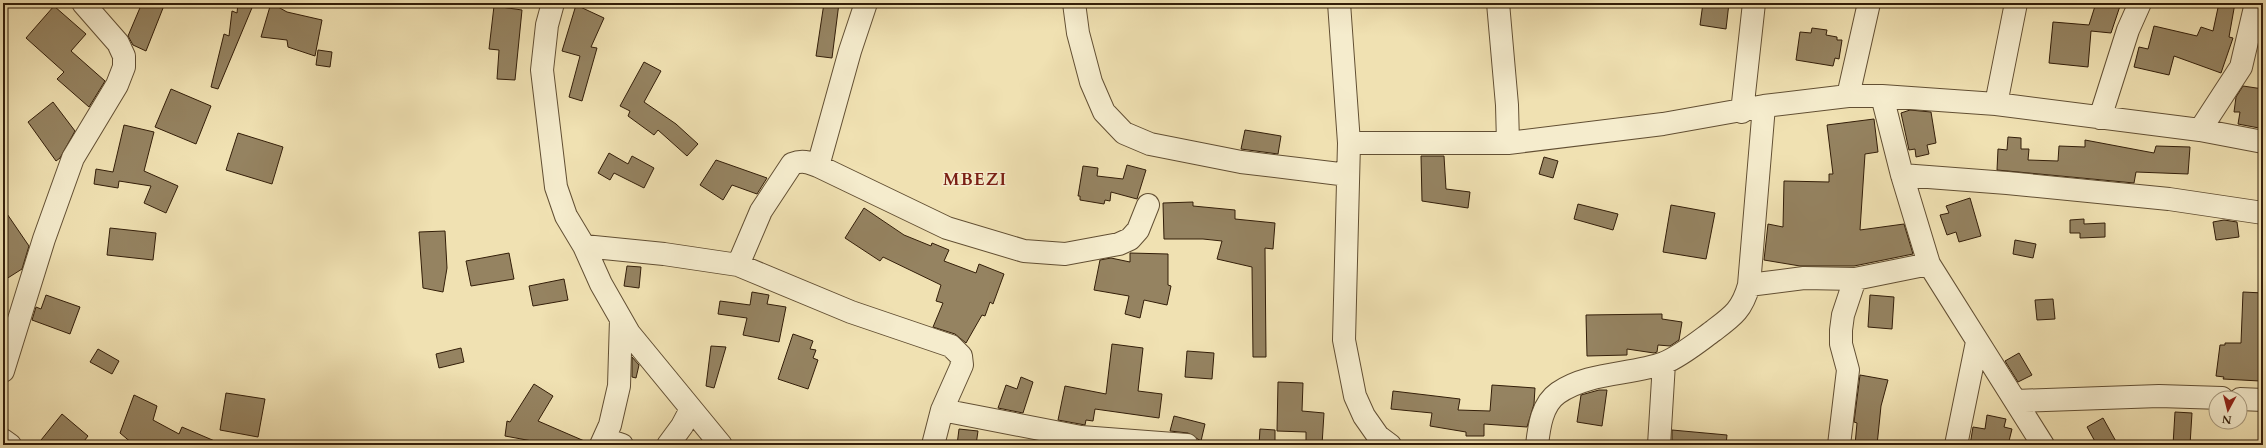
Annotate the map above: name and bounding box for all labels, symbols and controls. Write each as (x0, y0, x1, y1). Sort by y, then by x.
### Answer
district label: MBEZI (943, 168, 1007, 191)
north arrow (2208, 390, 2248, 430)
text: N (2221, 411, 2232, 427)

